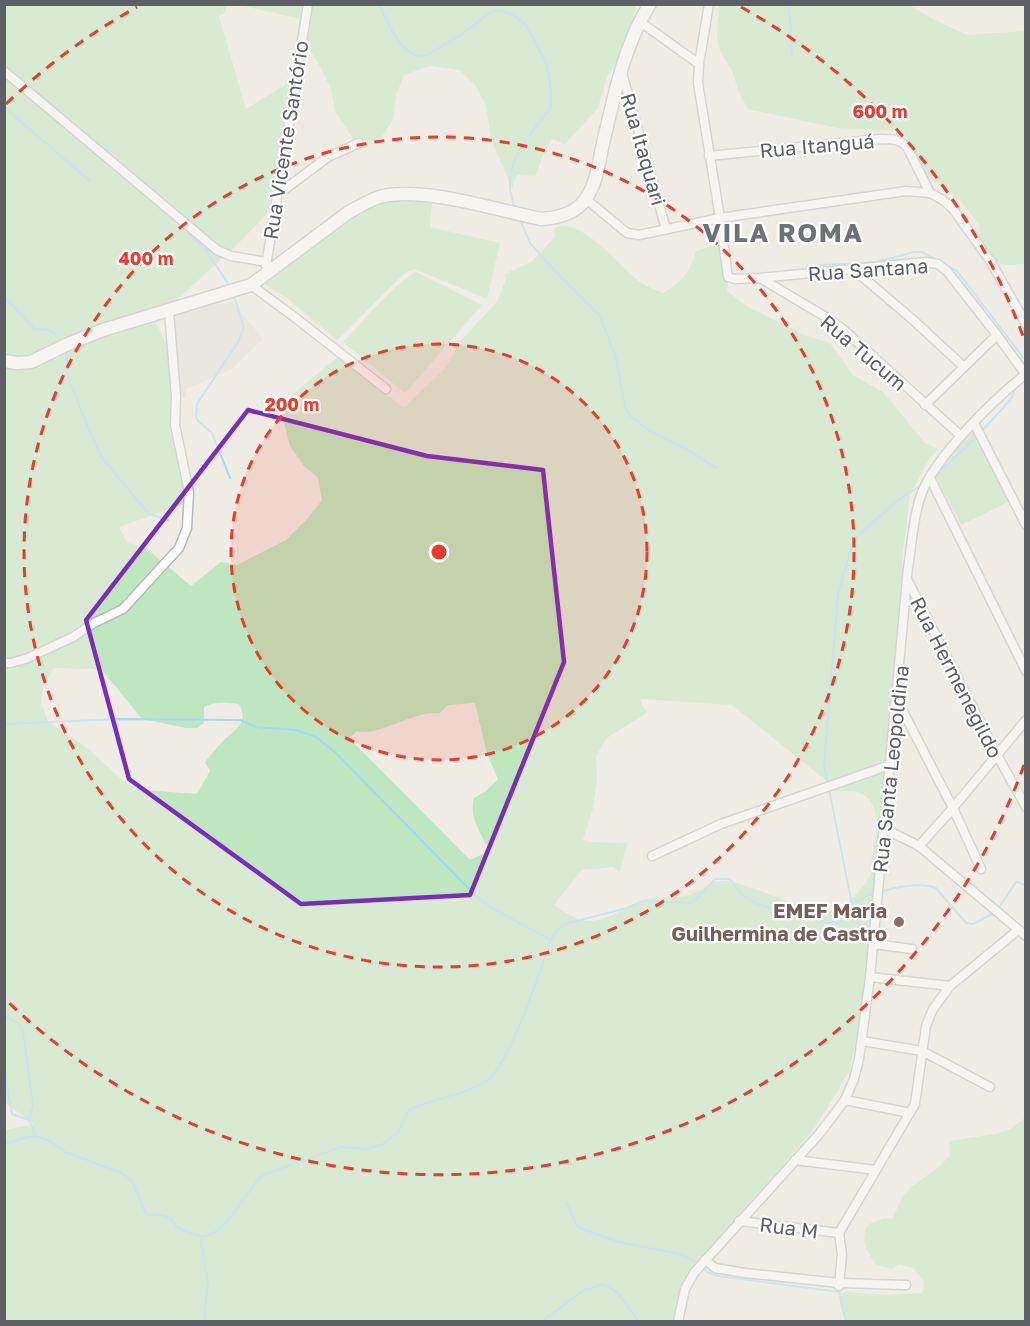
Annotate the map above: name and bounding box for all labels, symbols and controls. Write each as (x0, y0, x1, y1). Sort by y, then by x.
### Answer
street label: Rua Vicente Santório (257, 39, 313, 241)
street label: Rua Itaquari (616, 90, 672, 208)
text: 600 m (852, 100, 908, 122)
street label: Rua Itanguá (759, 128, 875, 162)
district label: VILA ROMA (703, 217, 863, 248)
text: 400 m (119, 247, 173, 269)
street label: Rua Santana (807, 253, 929, 285)
street label: Rua Tucum (816, 309, 912, 395)
text: 200 m (265, 393, 319, 415)
centre of rings (429, 542, 449, 562)
street label: Rua Hermenegildo (906, 592, 1008, 762)
street label: Rua Santa Leopoldina (867, 664, 913, 874)
place label: EMEF Maria Guilhermina de Castro (671, 898, 887, 945)
marker: EMEF Maria Guilhermina de Castro (892, 915, 906, 929)
street label: Rua M (758, 1212, 820, 1242)

